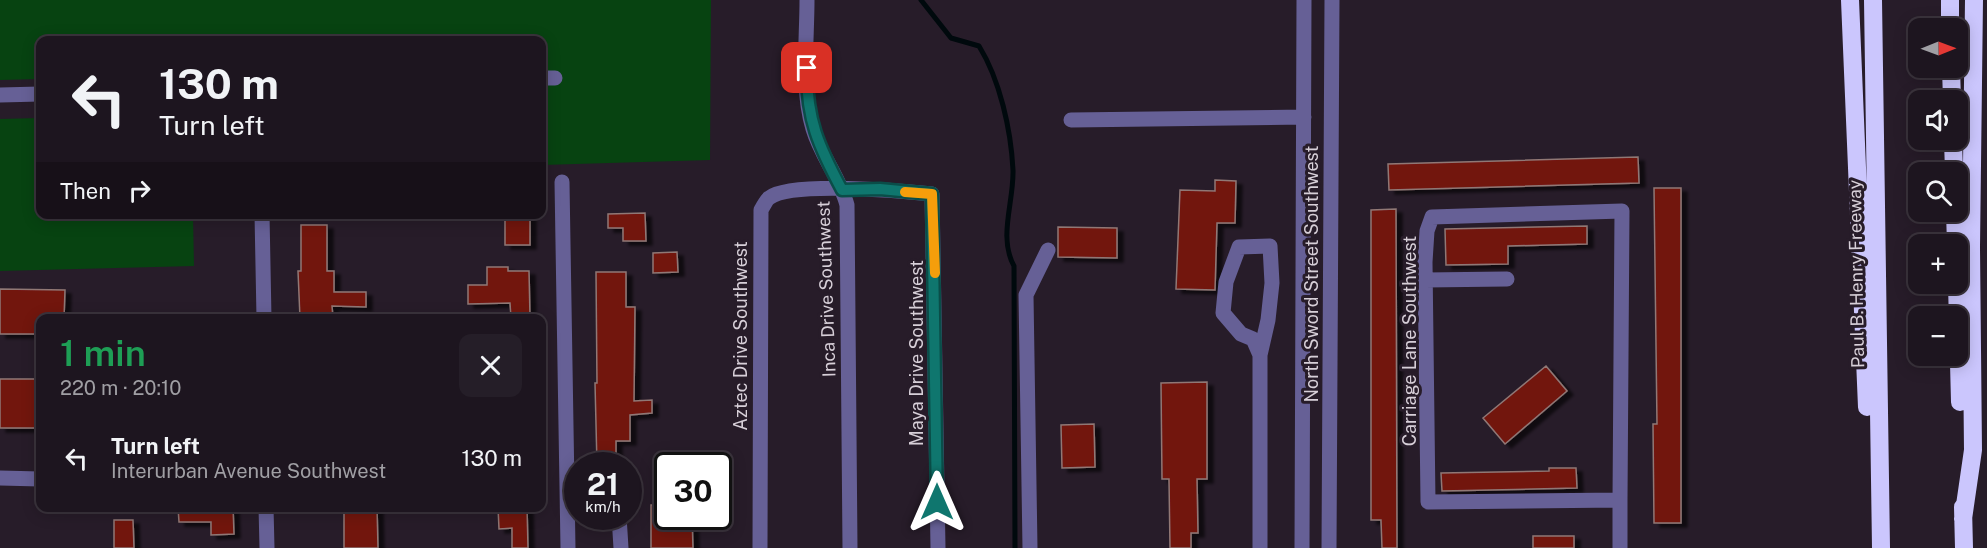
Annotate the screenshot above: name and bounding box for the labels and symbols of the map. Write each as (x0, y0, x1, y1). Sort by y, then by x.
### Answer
north arrow (1908, 18, 1968, 78)
pin (781, 42, 832, 93)
street label: North Sword Street Southwest (1301, 146, 1322, 402)
street label: Paul B. Henry Freeway (1844, 179, 1868, 368)
street label: Inca Drive Southwest (812, 200, 840, 378)
street label: Carriage Lane Southwest (1399, 236, 1420, 446)
street label: Aztec Drive Southwest (730, 241, 751, 431)
street label: Maya Drive Southwest (906, 260, 927, 446)
speed limit sign: 30 (654, 452, 732, 530)
position arrow (905, 470, 969, 534)

